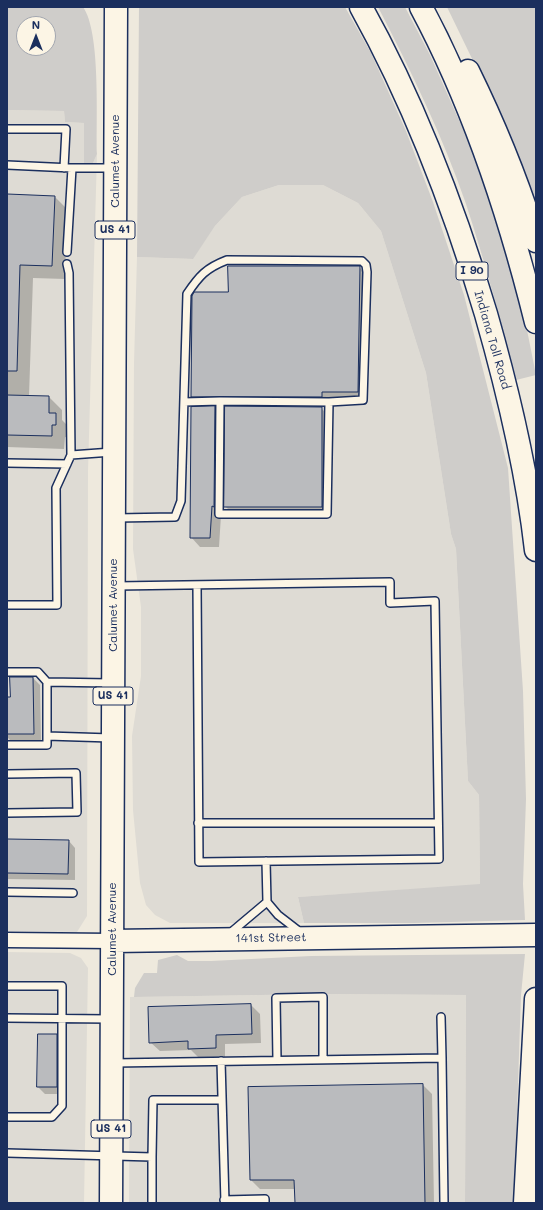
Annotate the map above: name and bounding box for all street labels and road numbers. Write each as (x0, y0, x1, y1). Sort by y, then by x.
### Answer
street label: Calumet Avenue (108, 114, 122, 208)
road number: US 41 (95, 221, 135, 239)
road number: I 90 (456, 262, 488, 280)
street label: Indiana Toll Road (471, 289, 513, 391)
street label: Calumet Avenue (106, 558, 120, 652)
road number: US 41 (93, 687, 133, 705)
street label: Calumet Avenue (105, 882, 119, 976)
street label: 141st Street (235, 930, 307, 946)
road number: US 41 (91, 1120, 131, 1138)

